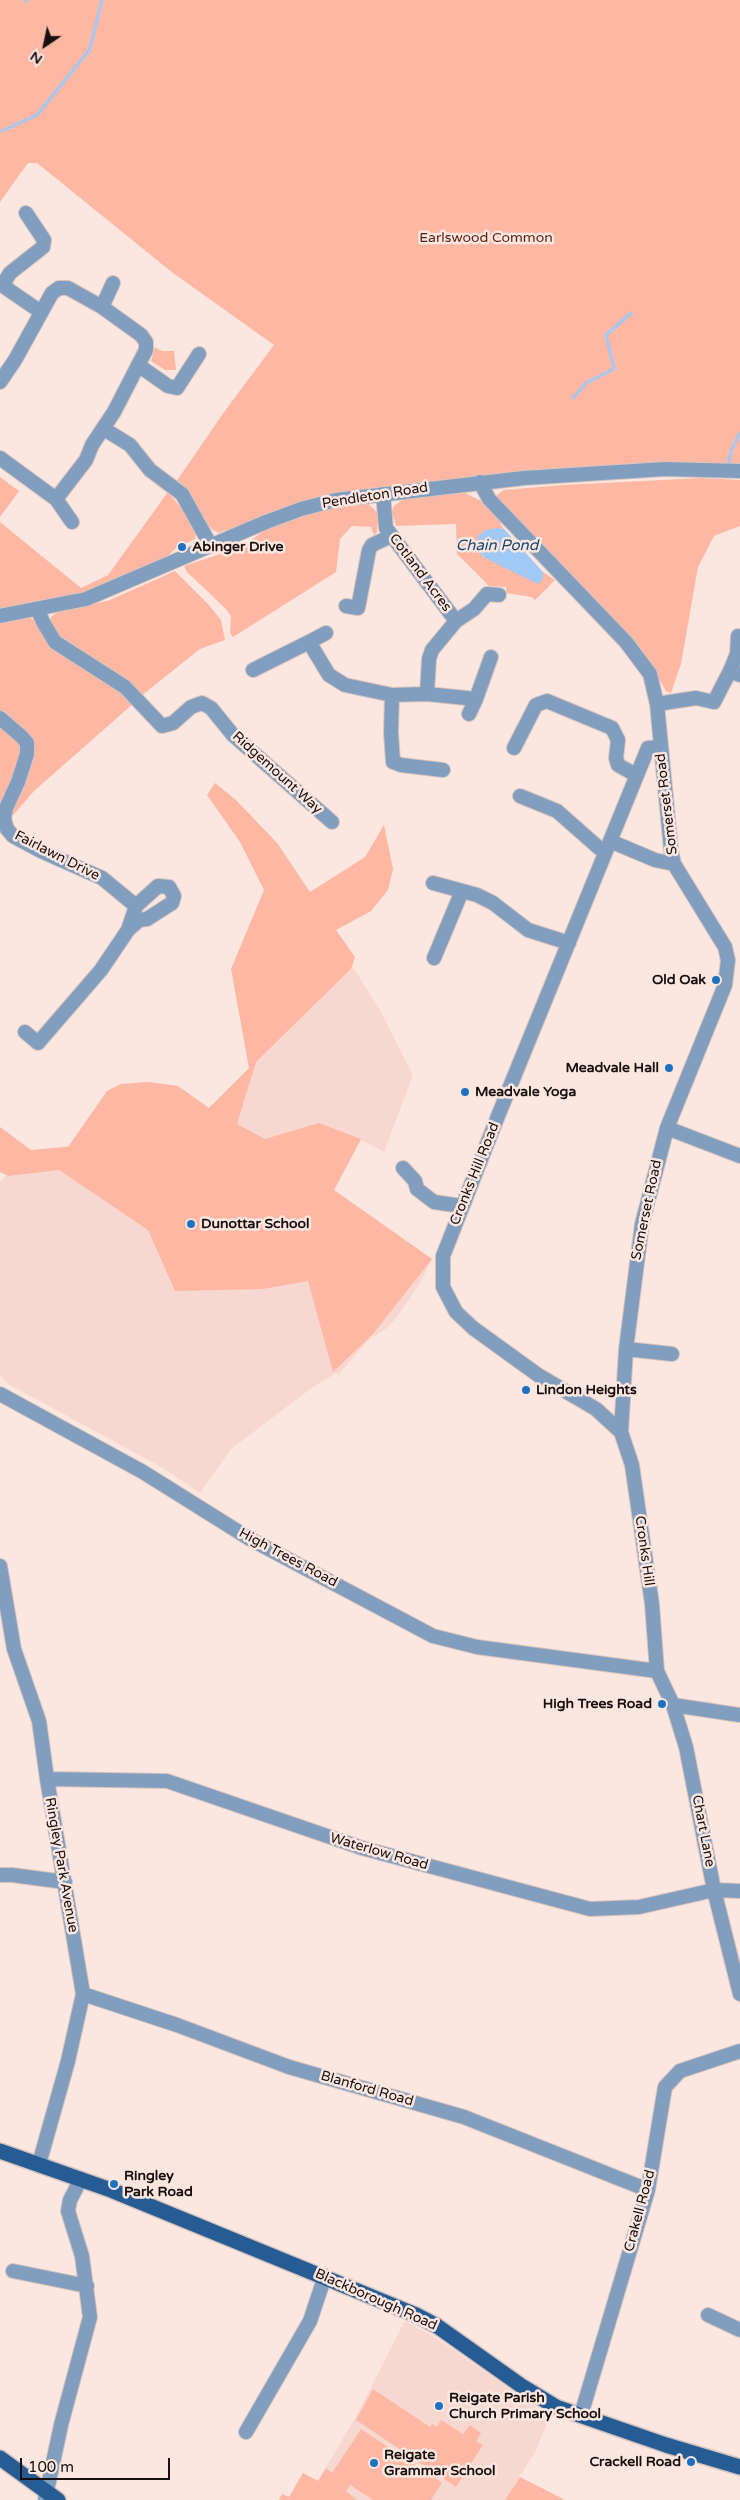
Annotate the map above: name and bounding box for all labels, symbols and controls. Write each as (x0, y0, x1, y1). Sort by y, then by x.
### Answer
north arrow (20, 20, 70, 70)
text: N (27, 48, 46, 68)
park label: Earlswood Common (419, 230, 553, 246)
street label: Pendleton Road (321, 479, 429, 513)
street label: Cotland Acres (385, 531, 455, 615)
water label: Chain Pond (456, 537, 538, 555)
place label: Abinger Drive (192, 539, 283, 555)
marker: Abinger Drive (176, 541, 188, 553)
street label: Ridgemount Way (229, 728, 325, 818)
street label: Somerset Road (652, 752, 682, 856)
street label: Fairlawn Drive (12, 827, 102, 885)
place label: Old Oak (652, 972, 706, 988)
marker: Old Oak (710, 974, 722, 986)
place label: Meadvale Hall (565, 1060, 659, 1076)
marker: Meadvale Hall (663, 1062, 675, 1074)
place label: Meadvale Yoga (475, 1084, 576, 1100)
marker: Meadvale Yoga (459, 1086, 471, 1098)
street label: Cronks Hill Road (447, 1120, 503, 1228)
street label: Somerset Road (628, 1158, 666, 1262)
place label: Dunottar School (201, 1216, 310, 1232)
marker: Dunottar School (185, 1218, 197, 1230)
place label: Lindon Heights (536, 1382, 637, 1398)
marker: Lindon Heights (520, 1384, 532, 1396)
street label: Cronks Hill (631, 1515, 657, 1587)
street label: High Trees Road (236, 1525, 340, 1591)
place label: High Trees Road (543, 1696, 652, 1712)
marker: High Trees Road (656, 1698, 668, 1710)
street label: Chart Lane (688, 1794, 718, 1868)
street label: Ringley Park Avenue (41, 1796, 81, 1934)
street label: Waterlow Road (328, 1830, 430, 1874)
street label: Blanford Road (319, 2068, 415, 2110)
place label: Ringley Park Road (124, 2168, 193, 2200)
street label: Crakell Road (621, 2168, 659, 2254)
marker: Ringley Park Road (108, 2178, 120, 2190)
street label: Blackborough Road (312, 2266, 440, 2334)
place label: Reigate Parish Church Primary School (449, 2390, 601, 2422)
marker: Reigate Parish Church Primary School (433, 2400, 445, 2412)
place label: Reigate Grammar School (384, 2447, 496, 2480)
scale bar (22, 2448, 172, 2480)
place label: Crackell Road (589, 2454, 681, 2470)
marker: Crackell Road (685, 2456, 697, 2468)
marker: Reigate Grammar School (368, 2457, 380, 2469)
text: 100 m (28, 2458, 74, 2476)

